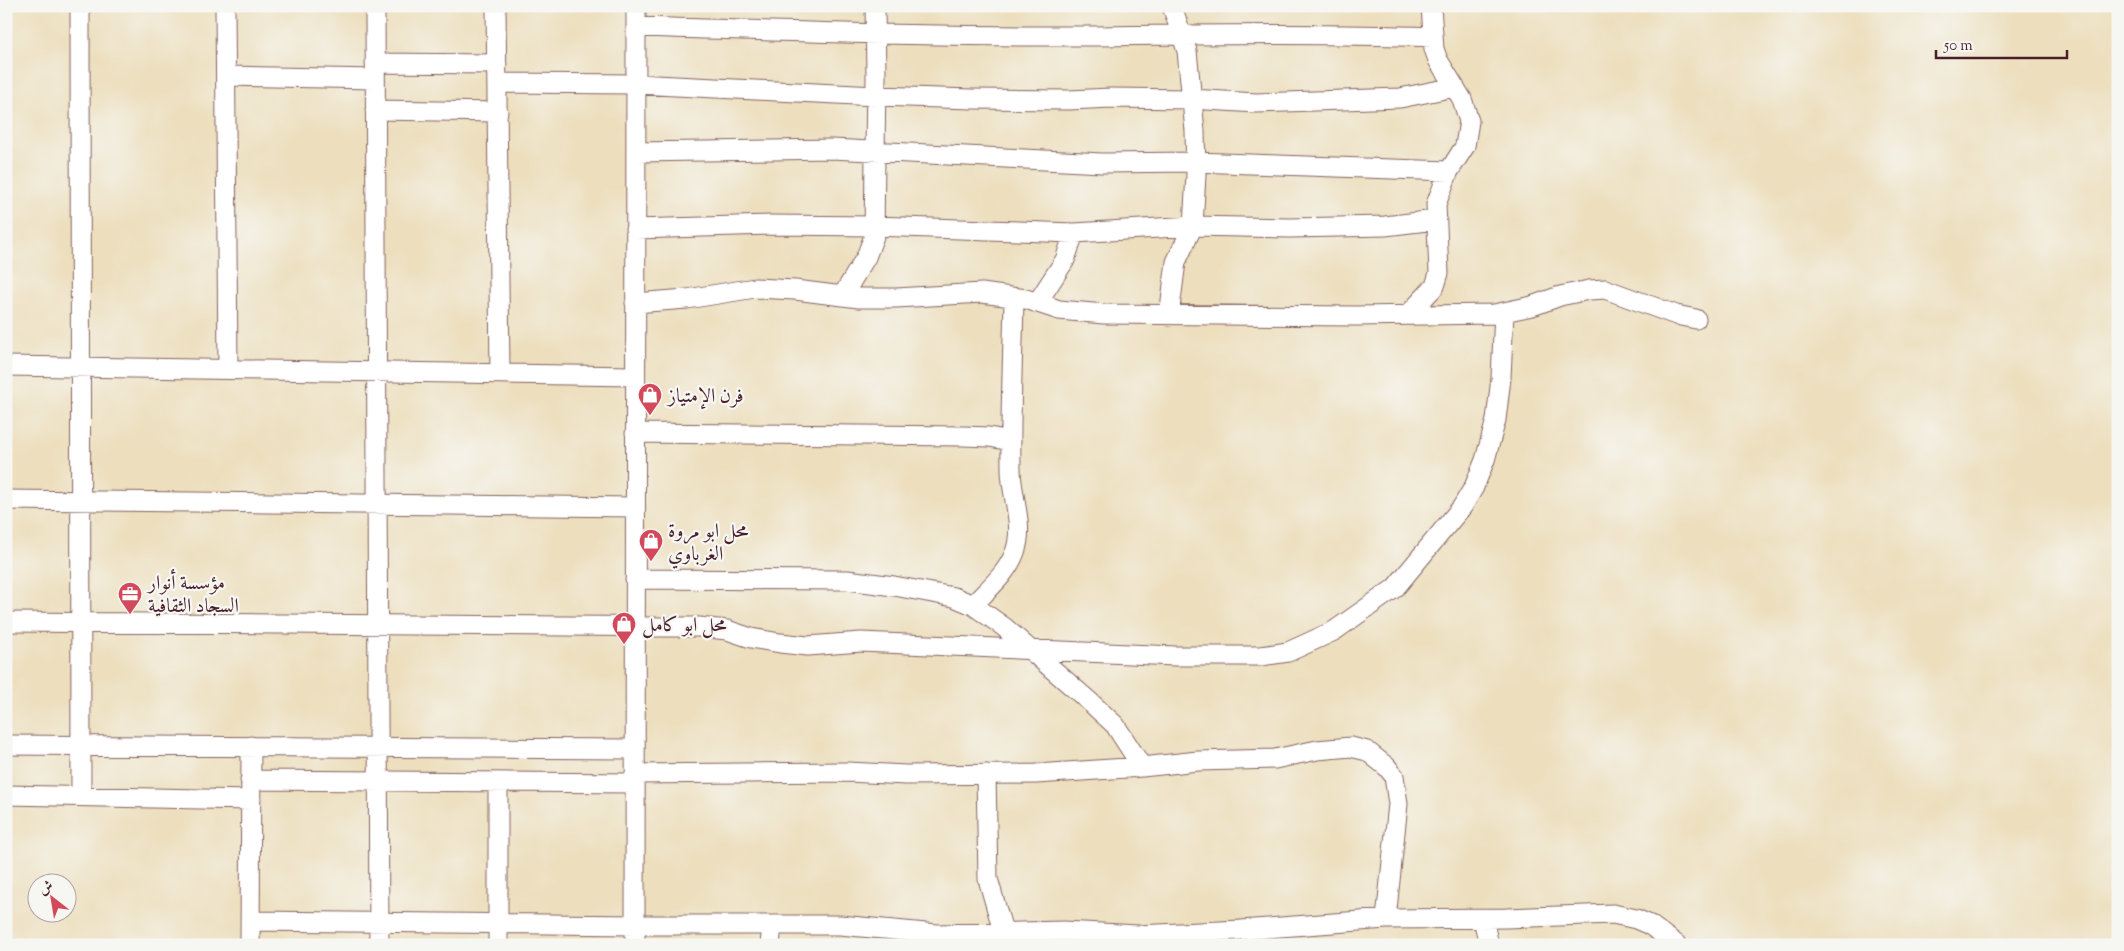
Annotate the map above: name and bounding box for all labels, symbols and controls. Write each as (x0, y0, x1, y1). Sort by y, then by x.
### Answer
scale bar (1936, 28, 2068, 60)
text: 50 m (1943, 36, 1973, 57)
shop icon: فرن الإمتياز (637, 382, 663, 416)
place label: فرن الإمتياز (666, 383, 744, 412)
place label: محل ابو مروة الغرباوي (668, 518, 748, 570)
shop icon: محل ابو مروة الغرباوي (638, 528, 664, 562)
place label: مؤسسة أنوار السجاد الثقافية (146, 568, 239, 622)
office icon: مؤسسة أنوار السجاد الثقافية (117, 581, 143, 615)
shop icon: محل ابو كامل (611, 611, 637, 645)
place label: محل ابو كامل (642, 612, 727, 641)
north arrow (28, 874, 78, 924)
text: ش (35, 876, 58, 901)

